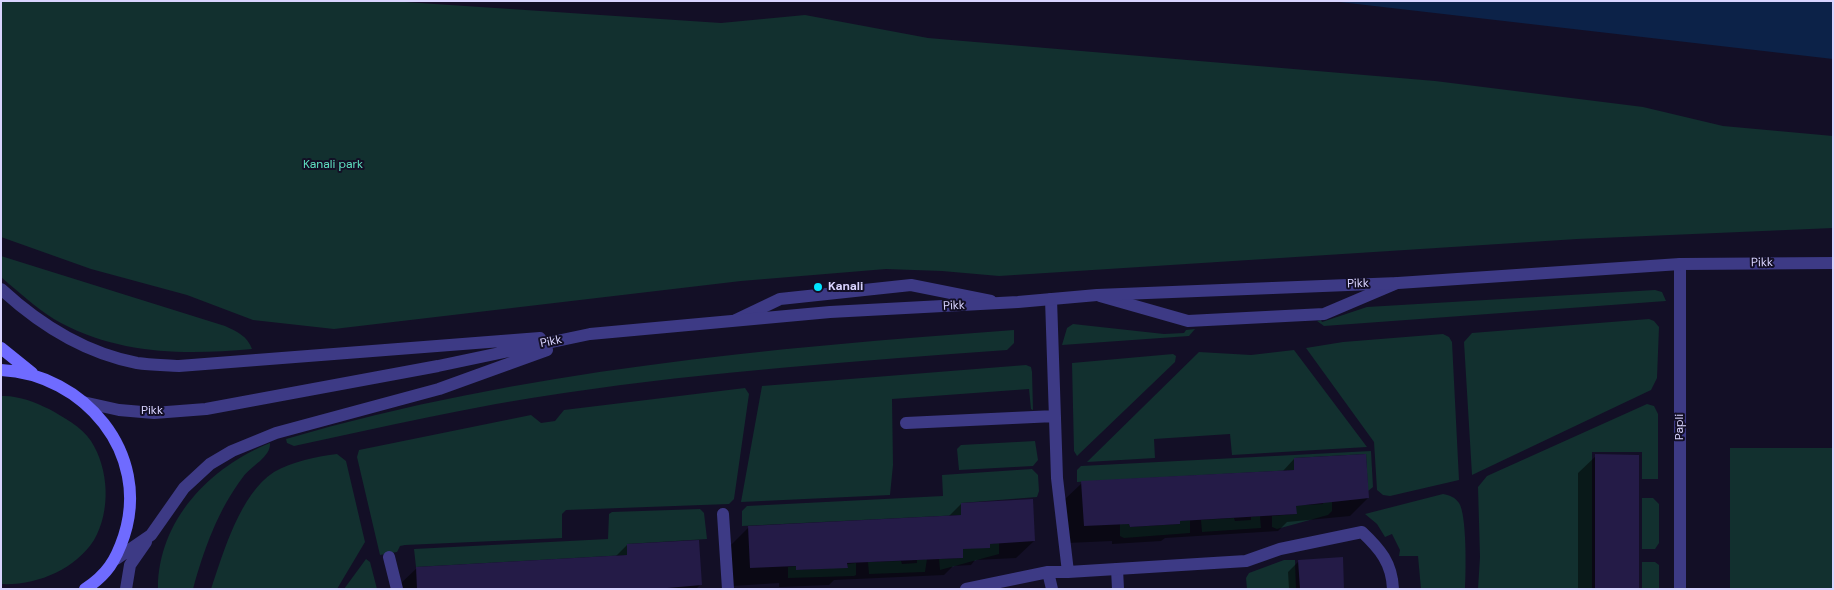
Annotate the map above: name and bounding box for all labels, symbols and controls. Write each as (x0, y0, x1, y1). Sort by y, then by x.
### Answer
park label: Kanali park (303, 158, 363, 172)
street label: Pikk (1751, 256, 1773, 270)
street label: Pikk (1347, 276, 1369, 292)
place label: Kanali (828, 280, 863, 294)
marker: Kanali (812, 281, 824, 293)
street label: Pikk (943, 298, 965, 314)
street label: Pikk (539, 333, 563, 351)
street label: Pikk (141, 404, 163, 418)
street label: Papli (1673, 414, 1687, 440)

